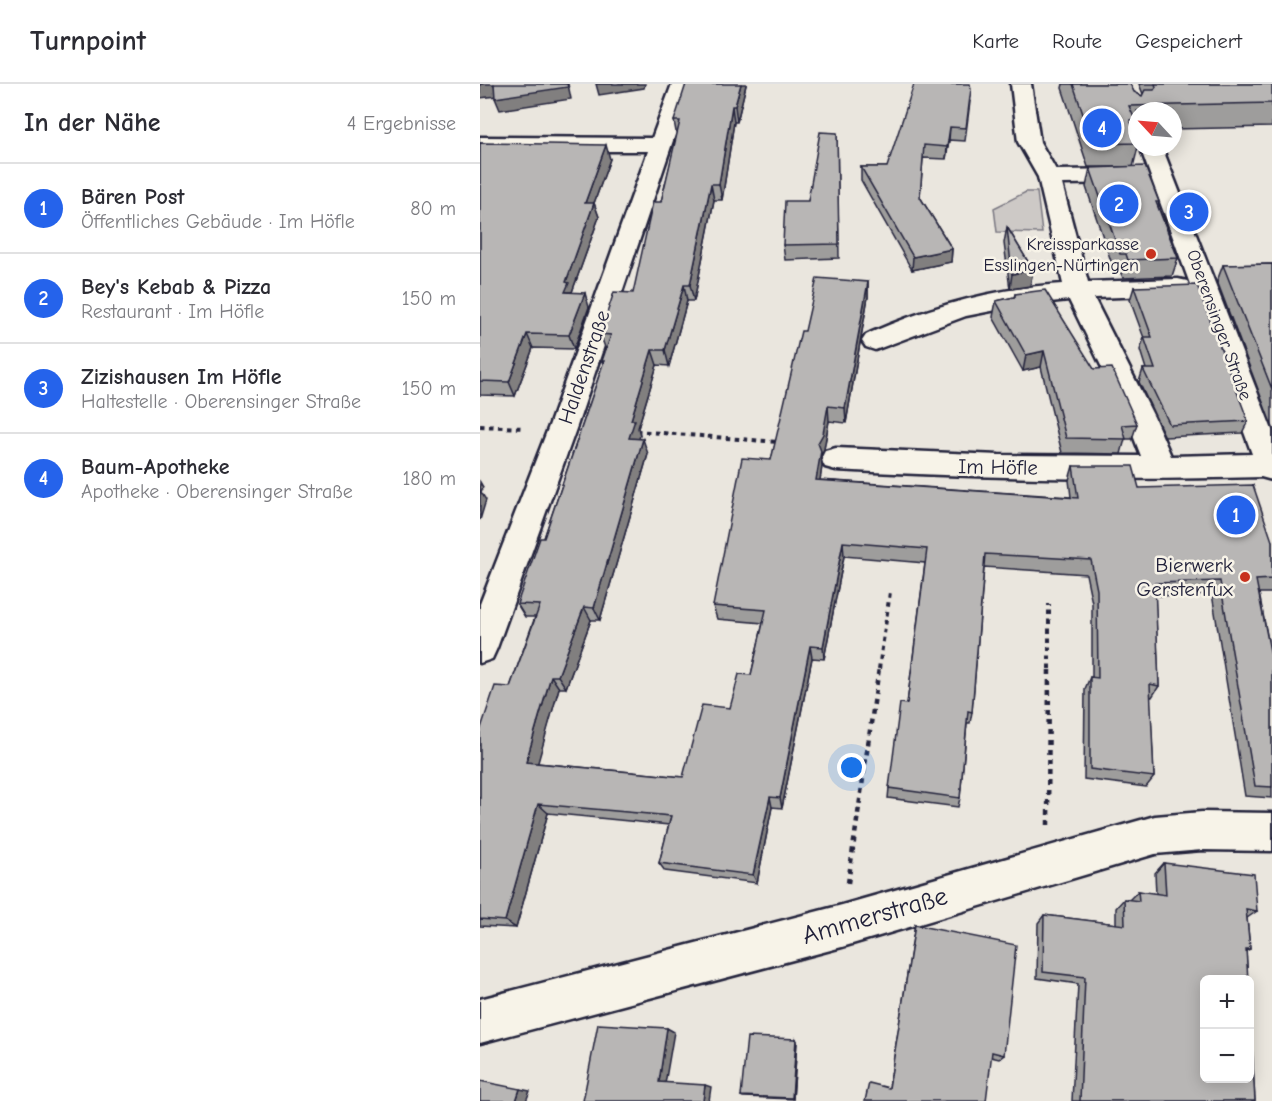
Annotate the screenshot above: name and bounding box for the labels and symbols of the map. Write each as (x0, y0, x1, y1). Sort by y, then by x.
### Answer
north arrow (1128, 102, 1182, 156)
pin: 4 (1082, 106, 1122, 150)
pin: 2 (1100, 182, 1138, 226)
pin: 3 (1170, 190, 1208, 234)
place label: Kreissparkasse Esslingen-Nürtingen (984, 234, 1139, 276)
marker: Kreissparkasse Esslingen-Nürtingen (1144, 247, 1158, 261)
street label: Oberensinger Straße (1182, 247, 1256, 403)
street label: Haldenstraße (553, 307, 615, 427)
street label: Im Höfle (958, 454, 1038, 480)
pin: 1 (1216, 492, 1256, 538)
place label: Bierwerk Gerstenfux (1136, 553, 1233, 601)
marker: Bierwerk Gerstenfux (1238, 570, 1252, 584)
your location (837, 753, 866, 782)
street label: Ammerstraße (799, 881, 951, 951)

